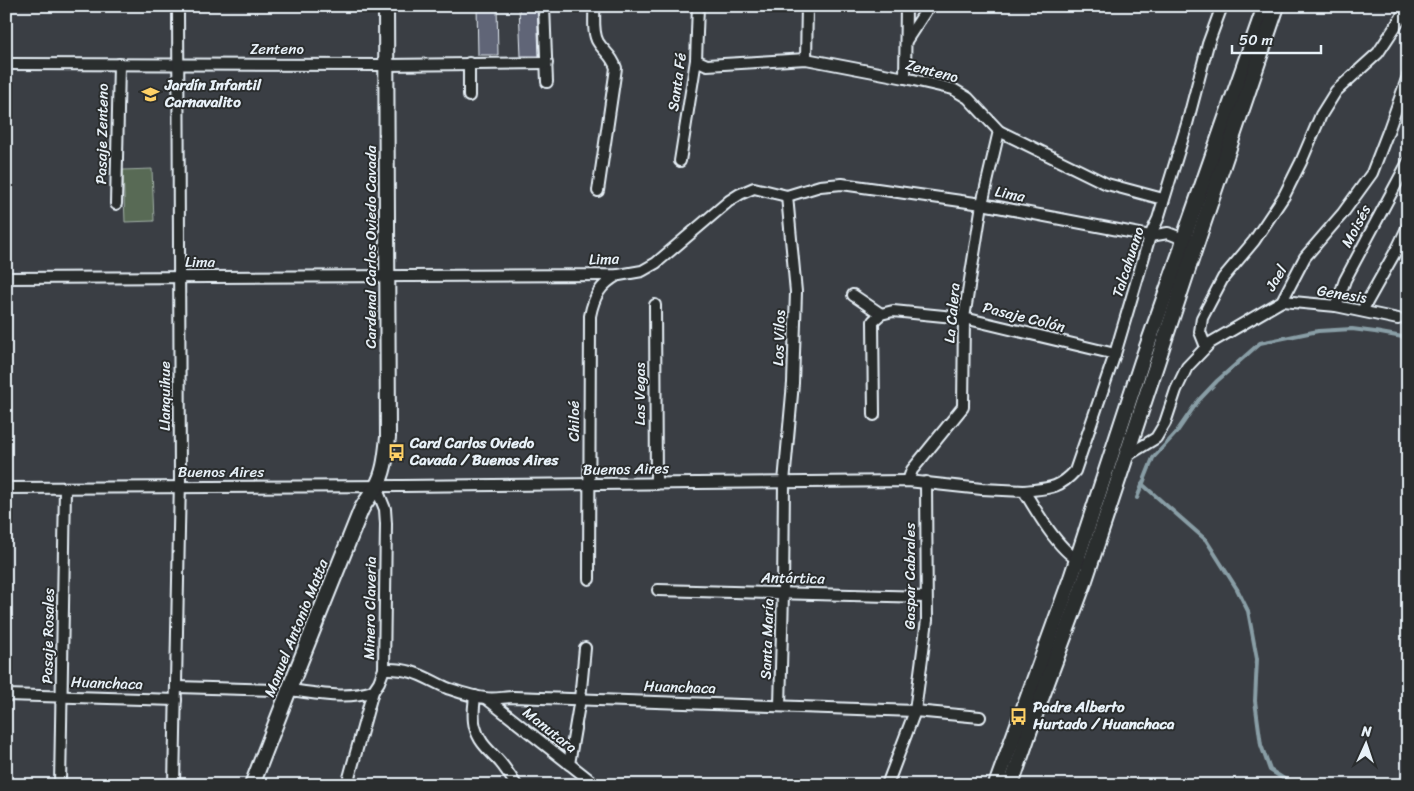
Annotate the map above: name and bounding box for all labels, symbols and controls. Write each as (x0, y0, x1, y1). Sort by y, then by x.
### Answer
scale bar (1232, 22, 1320, 54)
text: 50 m (1239, 27, 1274, 53)
street label: Zenteno (250, 36, 304, 62)
street label: Santa Fé (660, 51, 694, 113)
street label: Zenteno (903, 51, 962, 91)
place label: Jardín Infantil Carnavalito (164, 72, 262, 115)
street label: Pasaje Zenteno (88, 83, 116, 185)
school or university icon: Jardín Infantil Carnavalito (141, 84, 161, 104)
street label: Cardenal Carlos Oviedo Cavada (358, 145, 384, 349)
street label: Lima (993, 178, 1028, 210)
street label: Moisés (1334, 200, 1378, 252)
street label: Talcahuano (1104, 223, 1152, 301)
street label: Lima (588, 245, 620, 273)
street label: Lima (185, 249, 216, 275)
street label: Jael (1258, 259, 1294, 297)
street label: Genesis (1315, 277, 1370, 311)
street label: La Calera (936, 281, 968, 344)
street label: Pasaje Colón (980, 294, 1068, 340)
street label: Los Vilos (765, 309, 793, 367)
street label: Llanquihue (152, 361, 178, 431)
street label: Las Vegas (627, 362, 653, 426)
street label: Chiloé (561, 400, 587, 441)
place label: Card Carlos Oviedo Cavada / Buenos Aires (409, 430, 559, 473)
bus stop icon: Card Carlos Oviedo Cavada / Buenos Aires (386, 442, 406, 462)
street label: Buenos Aires (583, 455, 669, 483)
street label: Buenos Aires (178, 459, 264, 485)
street label: Gaspar Cabrales (897, 522, 923, 629)
street label: Manuel Antonio Matta (256, 555, 336, 701)
street label: Minero Claveria (356, 556, 384, 660)
street label: Antártica (760, 564, 826, 592)
street label: Pasaje Rosales (34, 588, 62, 684)
street label: Santa María (753, 598, 781, 680)
street label: Huanchaca (70, 669, 144, 697)
street label: Huanchaca (643, 673, 717, 701)
place label: Padre Alberto Hurtado / Huanchaca (1032, 694, 1175, 737)
street label: Manutara (517, 700, 583, 760)
bus stop icon: Padre Alberto Hurtado / Huanchaca (1009, 706, 1029, 726)
north arrow (1342, 718, 1392, 768)
text: N (1360, 719, 1372, 744)

